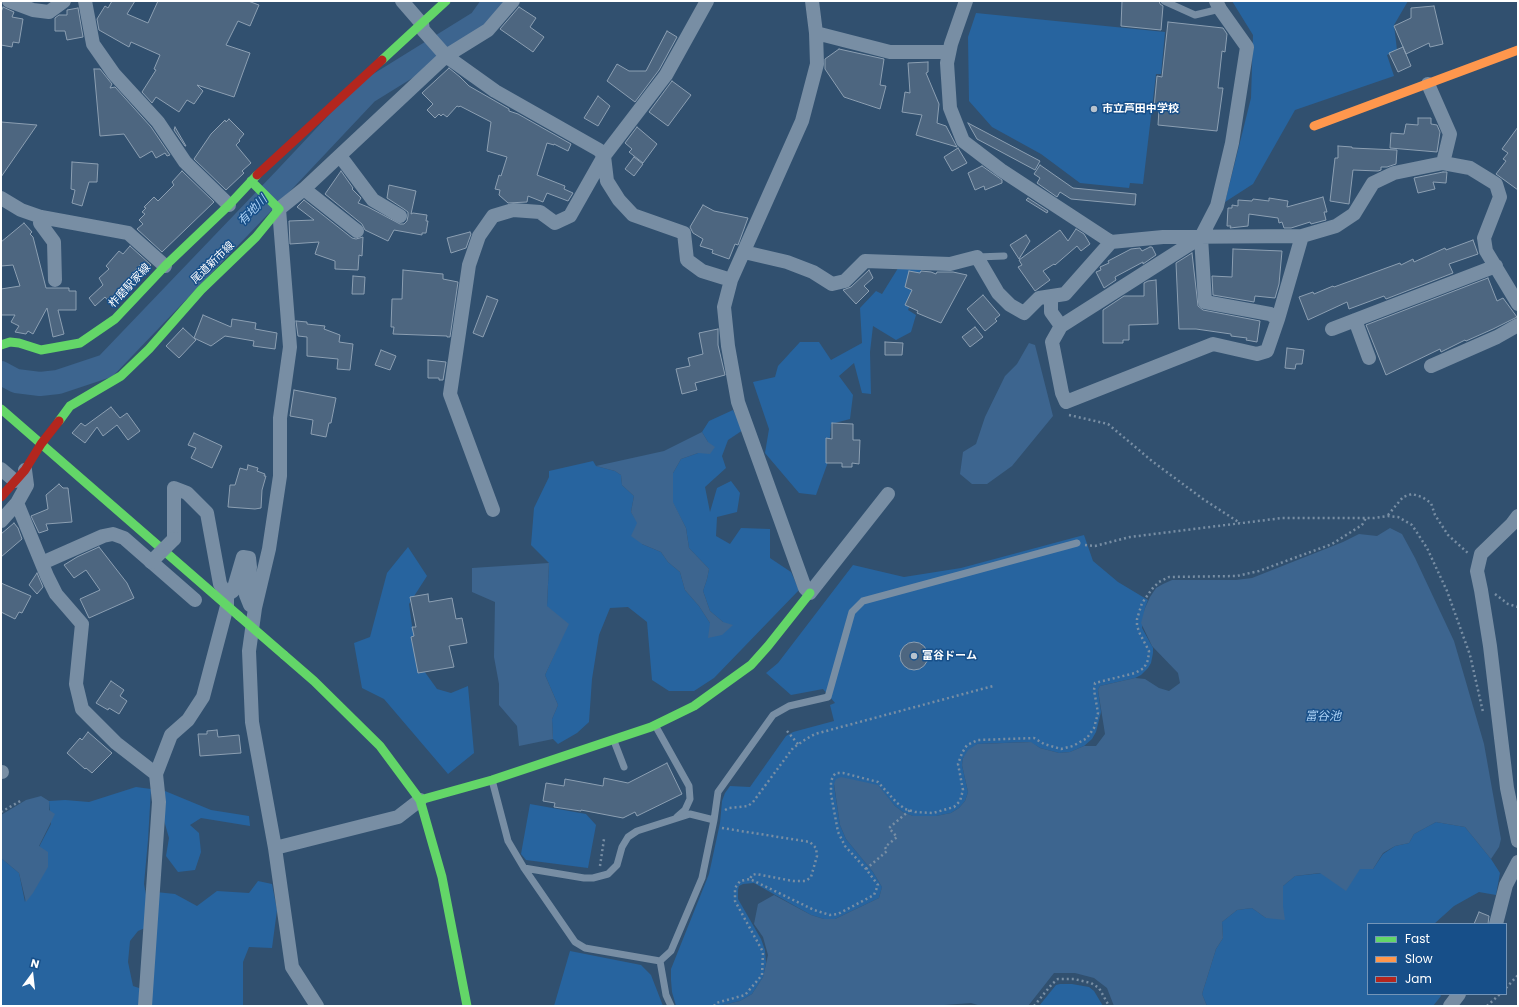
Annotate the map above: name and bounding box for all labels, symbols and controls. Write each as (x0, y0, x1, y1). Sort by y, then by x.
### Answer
place label: 市立芦田中学校 (1102, 102, 1179, 116)
marker: 市立芦田中学校 (1089, 104, 1099, 114)
water label: 有地川 (235, 193, 271, 229)
street label: 尾道新市線 (189, 239, 237, 287)
street label: 柞磨駅家線 (106, 261, 154, 311)
place label: 富谷ドーム (922, 649, 977, 663)
marker: 富谷ドーム (909, 651, 919, 661)
water label: 富谷池 (1305, 710, 1341, 724)
legend (1367, 923, 1507, 995)
text: Fast (1405, 930, 1430, 947)
text: Slow (1405, 950, 1433, 967)
north arrow (12, 955, 52, 995)
text: N (29, 955, 41, 972)
text: Jam (1405, 970, 1432, 987)

